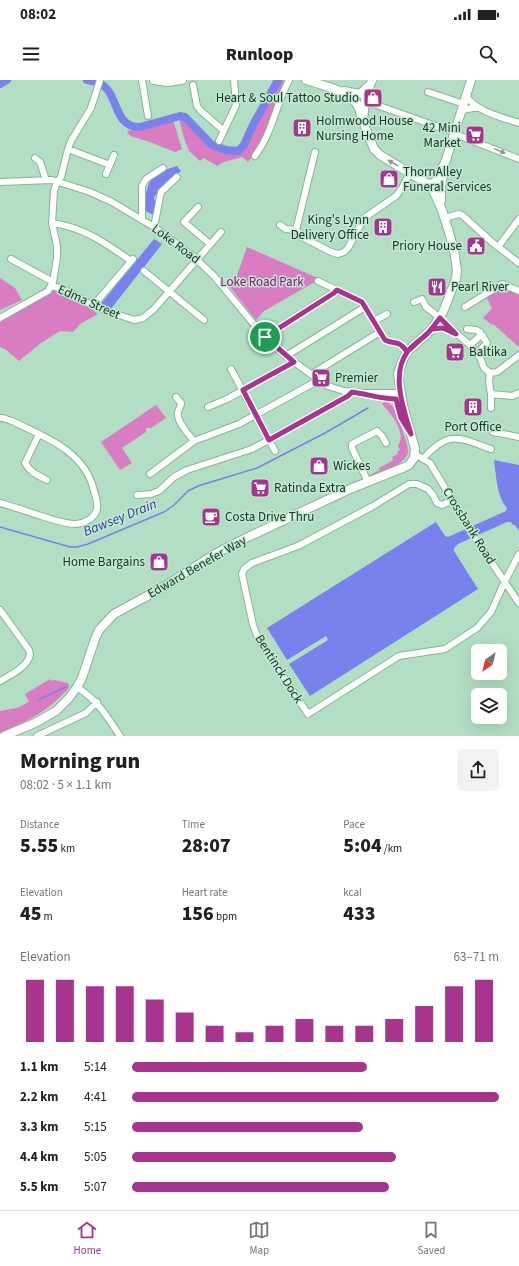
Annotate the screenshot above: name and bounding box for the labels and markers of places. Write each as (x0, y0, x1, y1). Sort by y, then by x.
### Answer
shop icon: Heart & Soul Tattoo Studio (362, 87, 384, 109)
place label: Heart & Soul Tattoo Studio (216, 89, 359, 107)
place label: Holmwood House Nursing Home (316, 112, 413, 145)
building icon: Holmwood House Nursing Home (291, 117, 313, 139)
place label: 42 Mini Market (423, 119, 462, 152)
supermarket icon: 42 Mini Market (464, 124, 486, 146)
place label: ThornAlley Funeral Services (403, 163, 492, 196)
shop icon: ThornAlley Funeral Services (378, 168, 400, 190)
place label: King's Lynn Delivery Office (291, 211, 369, 244)
building icon: King's Lynn Delivery Office (372, 216, 394, 238)
public building icon: Priory House (465, 235, 487, 257)
place label: Priory House (392, 237, 462, 255)
restaurant icon: Pearl River (426, 276, 448, 298)
place label: Pearl River (451, 278, 509, 296)
pin (248, 320, 282, 354)
supermarket icon: Baltika (444, 341, 466, 363)
place label: Baltika (469, 343, 507, 361)
supermarket icon: Premier (310, 367, 332, 389)
place label: Premier (335, 369, 379, 387)
building icon: Port Office (462, 396, 484, 418)
place label: Port Office (444, 418, 502, 436)
shop icon: Wickes (308, 455, 330, 477)
place label: Wickes (333, 457, 371, 475)
supermarket icon: Ratinda Extra (249, 477, 271, 499)
place label: Ratinda Extra (274, 479, 346, 497)
cafe icon: Costa Drive Thru (200, 506, 222, 528)
place label: Costa Drive Thru (225, 508, 314, 526)
shop icon: Home Bargains (148, 551, 170, 573)
place label: Home Bargains (62, 553, 146, 571)

